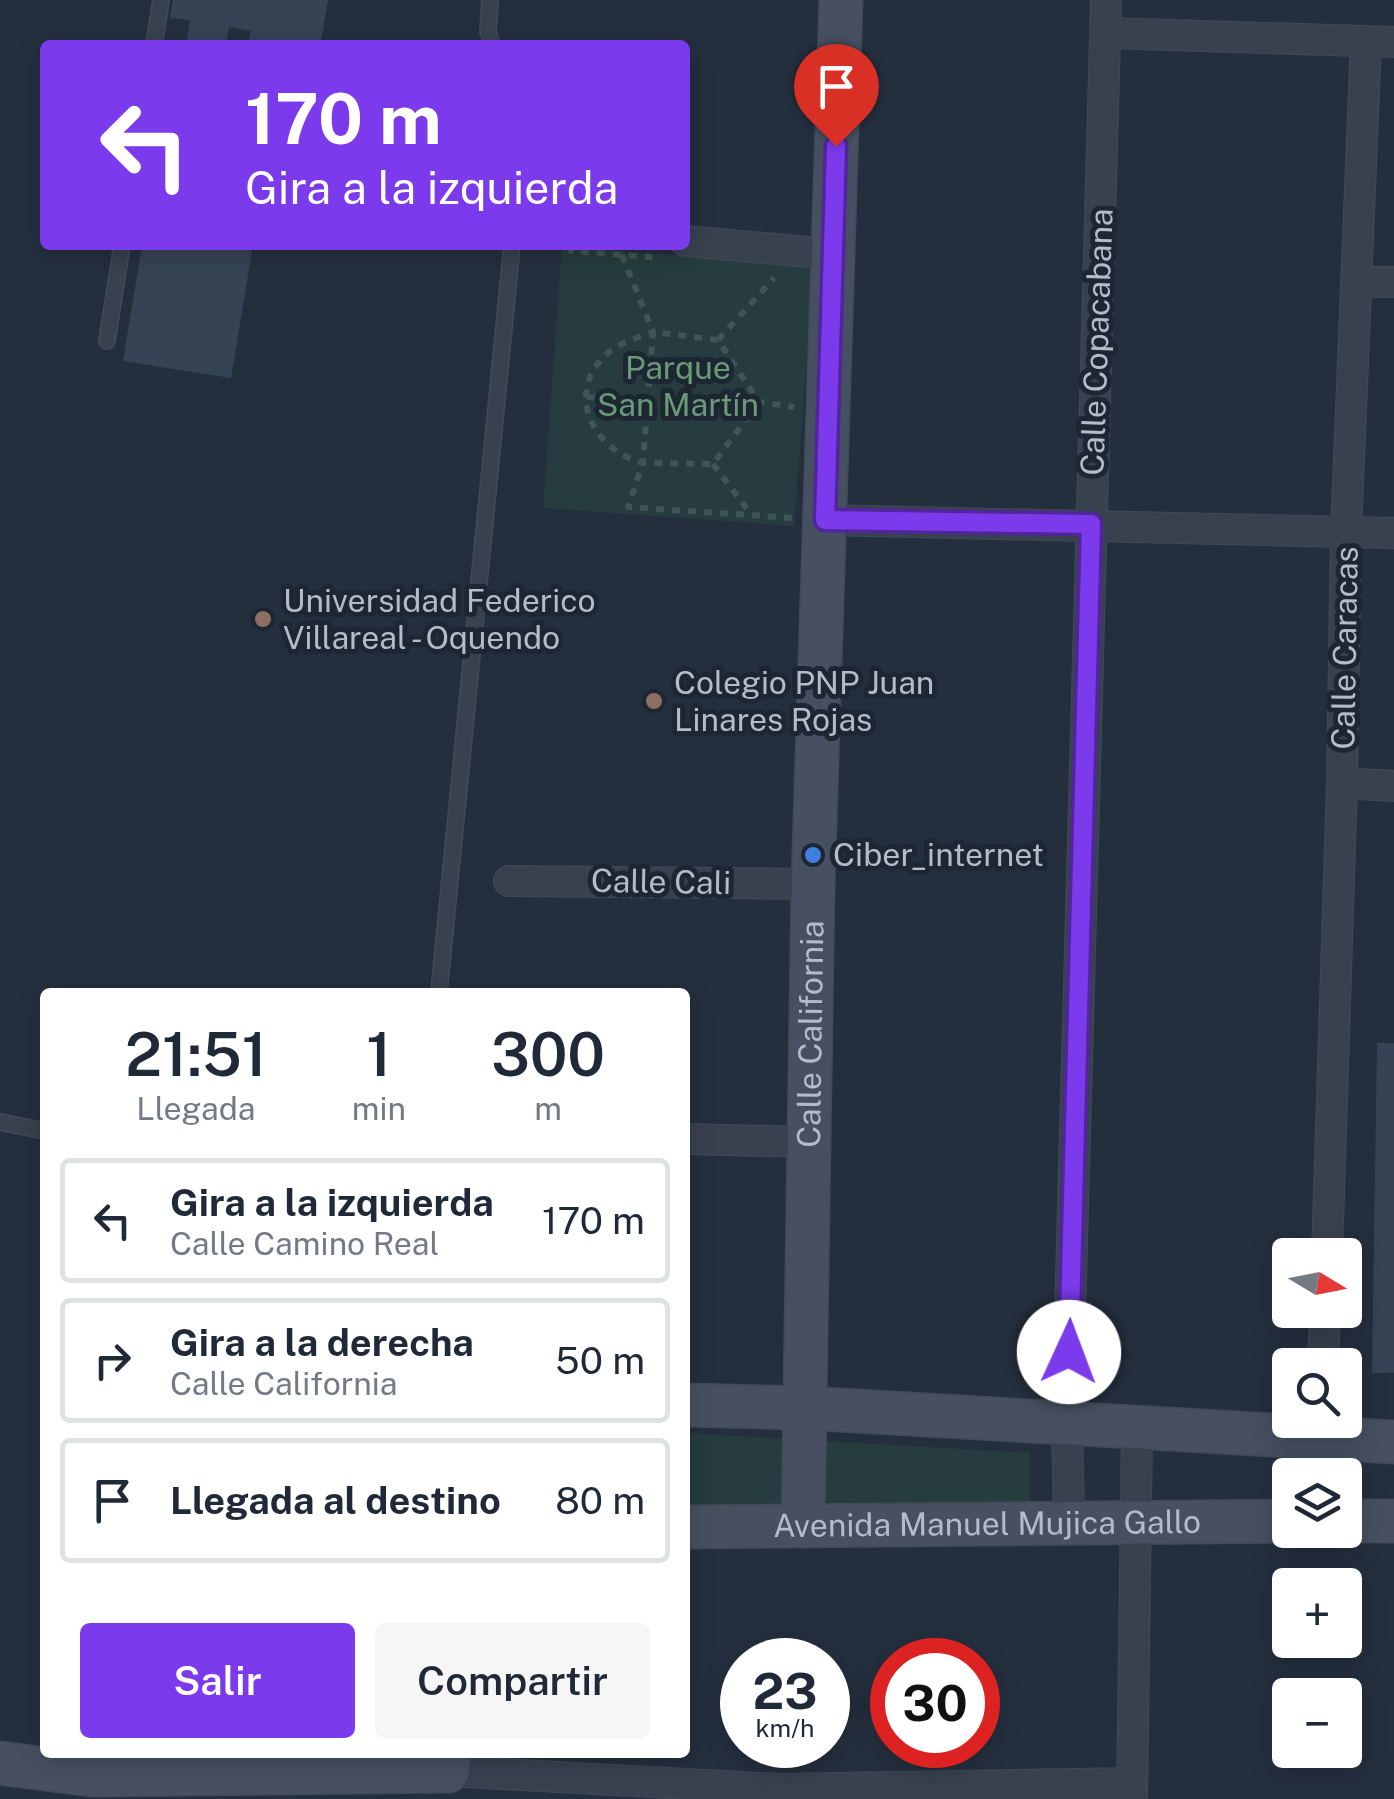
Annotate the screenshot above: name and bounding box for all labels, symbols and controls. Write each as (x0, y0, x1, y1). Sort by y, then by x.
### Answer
pin (794, 44, 879, 147)
icon: arrive (809, 59, 864, 114)
text: 170 m (245, 77, 442, 160)
icon: left (80, 80, 210, 210)
text: Gira a la izquierda (245, 161, 618, 214)
street label: Calle Copacabana (1073, 208, 1120, 476)
park label: Parque San Martín (597, 349, 759, 423)
street label: Calle Caracas (1324, 546, 1365, 750)
place label: Universidad Federico Villareal - Oquendo (283, 582, 596, 656)
marker: Universidad Federico Villareal - Oquendo (252, 608, 274, 630)
place label: Colegio PNP Juan Linares Rojas (674, 664, 934, 738)
marker: Colegio PNP Juan Linares Rojas (643, 690, 665, 712)
place label: Ciber_internet (833, 836, 1044, 873)
marker: Ciber_internet (802, 844, 824, 866)
street label: Calle Cali (591, 862, 731, 901)
street label: Calle California (790, 920, 830, 1148)
text: 21:51 (125, 1019, 267, 1090)
text: 1 (366, 1019, 391, 1090)
text: 300 (491, 1019, 605, 1090)
text: Llegada (136, 1090, 256, 1127)
text: min (352, 1090, 406, 1127)
text: m (534, 1090, 562, 1127)
text: Gira a la izquierda (170, 1180, 494, 1225)
icon: left (85, 1193, 140, 1248)
text: 170 m (542, 1198, 645, 1243)
text: Calle Camino Real (170, 1225, 439, 1262)
north arrow (1272, 1238, 1362, 1328)
map controls (1272, 1238, 1362, 1768)
position arrow (1017, 1300, 1121, 1404)
text: Gira a la derecha (170, 1320, 474, 1365)
icon: right (85, 1333, 140, 1388)
text: 50 m (555, 1338, 645, 1383)
button: search (1272, 1348, 1362, 1438)
text: Calle California (170, 1365, 397, 1402)
button: layers (1272, 1458, 1362, 1548)
icon: arrive (85, 1473, 140, 1528)
text: Llegada al destino (170, 1478, 501, 1523)
text: 80 m (555, 1478, 645, 1523)
street label: Avenida Manuel Mujica Gallo (773, 1503, 1201, 1544)
button: + (1272, 1568, 1362, 1658)
button: Salir (80, 1623, 355, 1738)
button: Compartir (375, 1623, 650, 1738)
speed limit sign: 30 (870, 1638, 1000, 1768)
text: 23 (752, 1661, 818, 1720)
button: − (1272, 1678, 1362, 1768)
text: km/h (756, 1713, 814, 1743)

